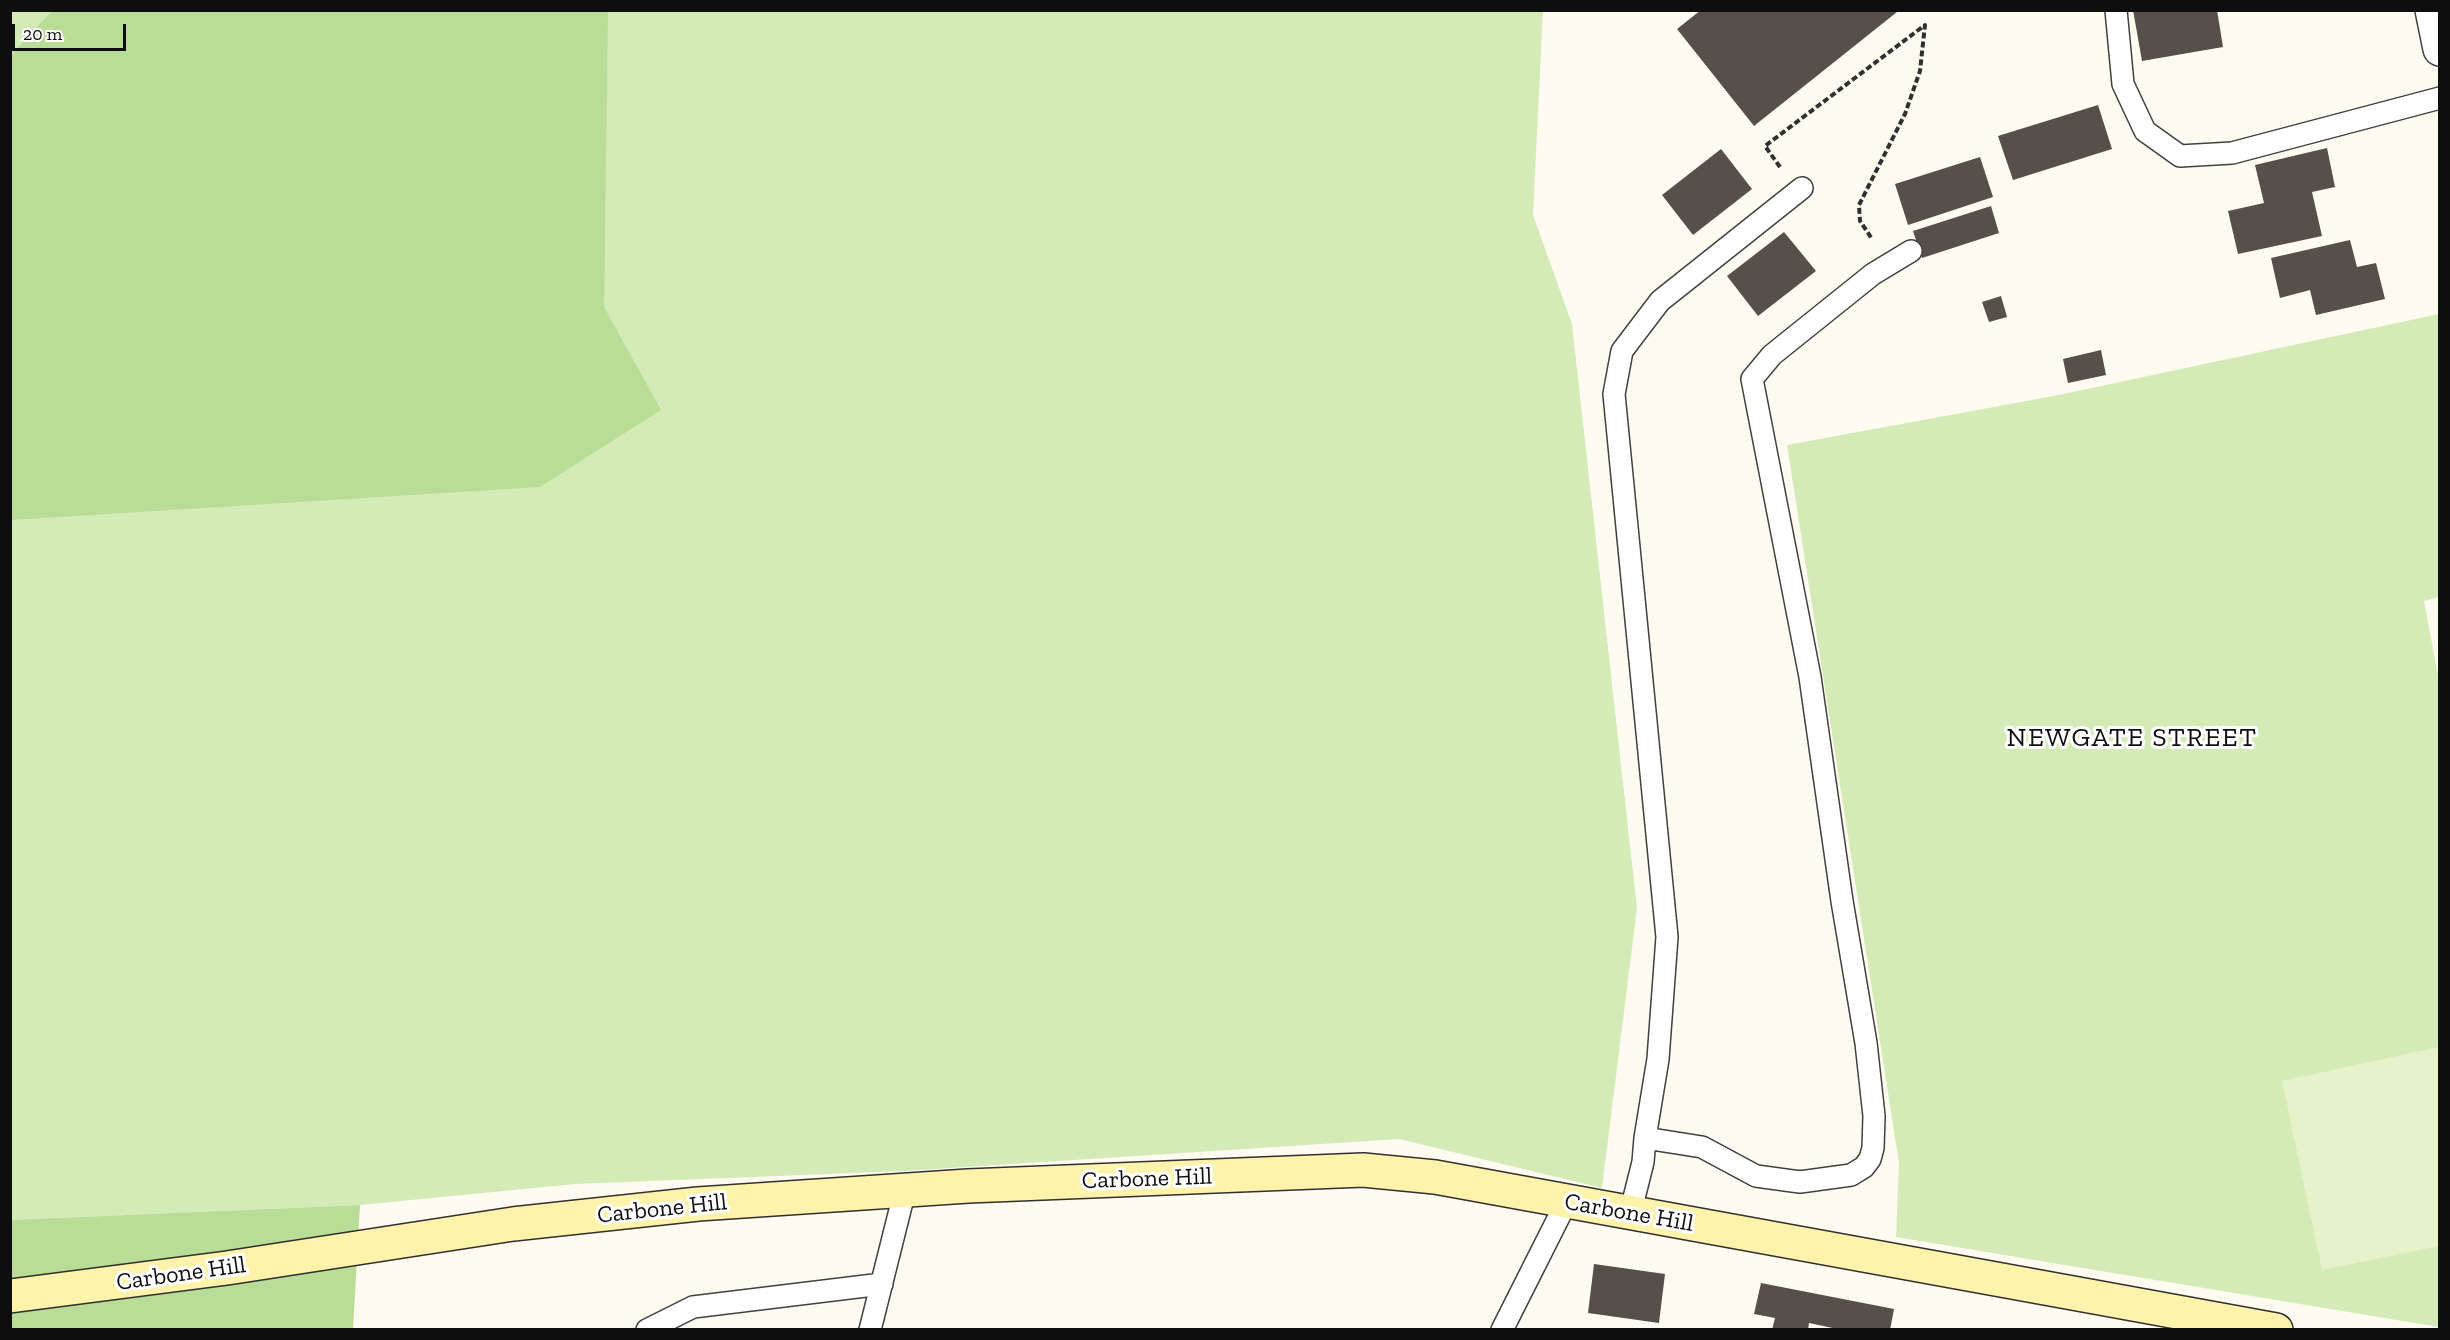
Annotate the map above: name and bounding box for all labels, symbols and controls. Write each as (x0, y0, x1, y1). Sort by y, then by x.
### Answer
scale bar (15, 12, 129, 50)
text: 20 m (23, 23, 62, 45)
district label: NEWGATE STREET (2007, 722, 2257, 754)
street label: Carbone Hill (1081, 1162, 1213, 1196)
street label: Carbone Hill (1562, 1187, 1696, 1239)
street label: Carbone Hill (596, 1188, 728, 1230)
street label: Carbone Hill (114, 1251, 248, 1297)

